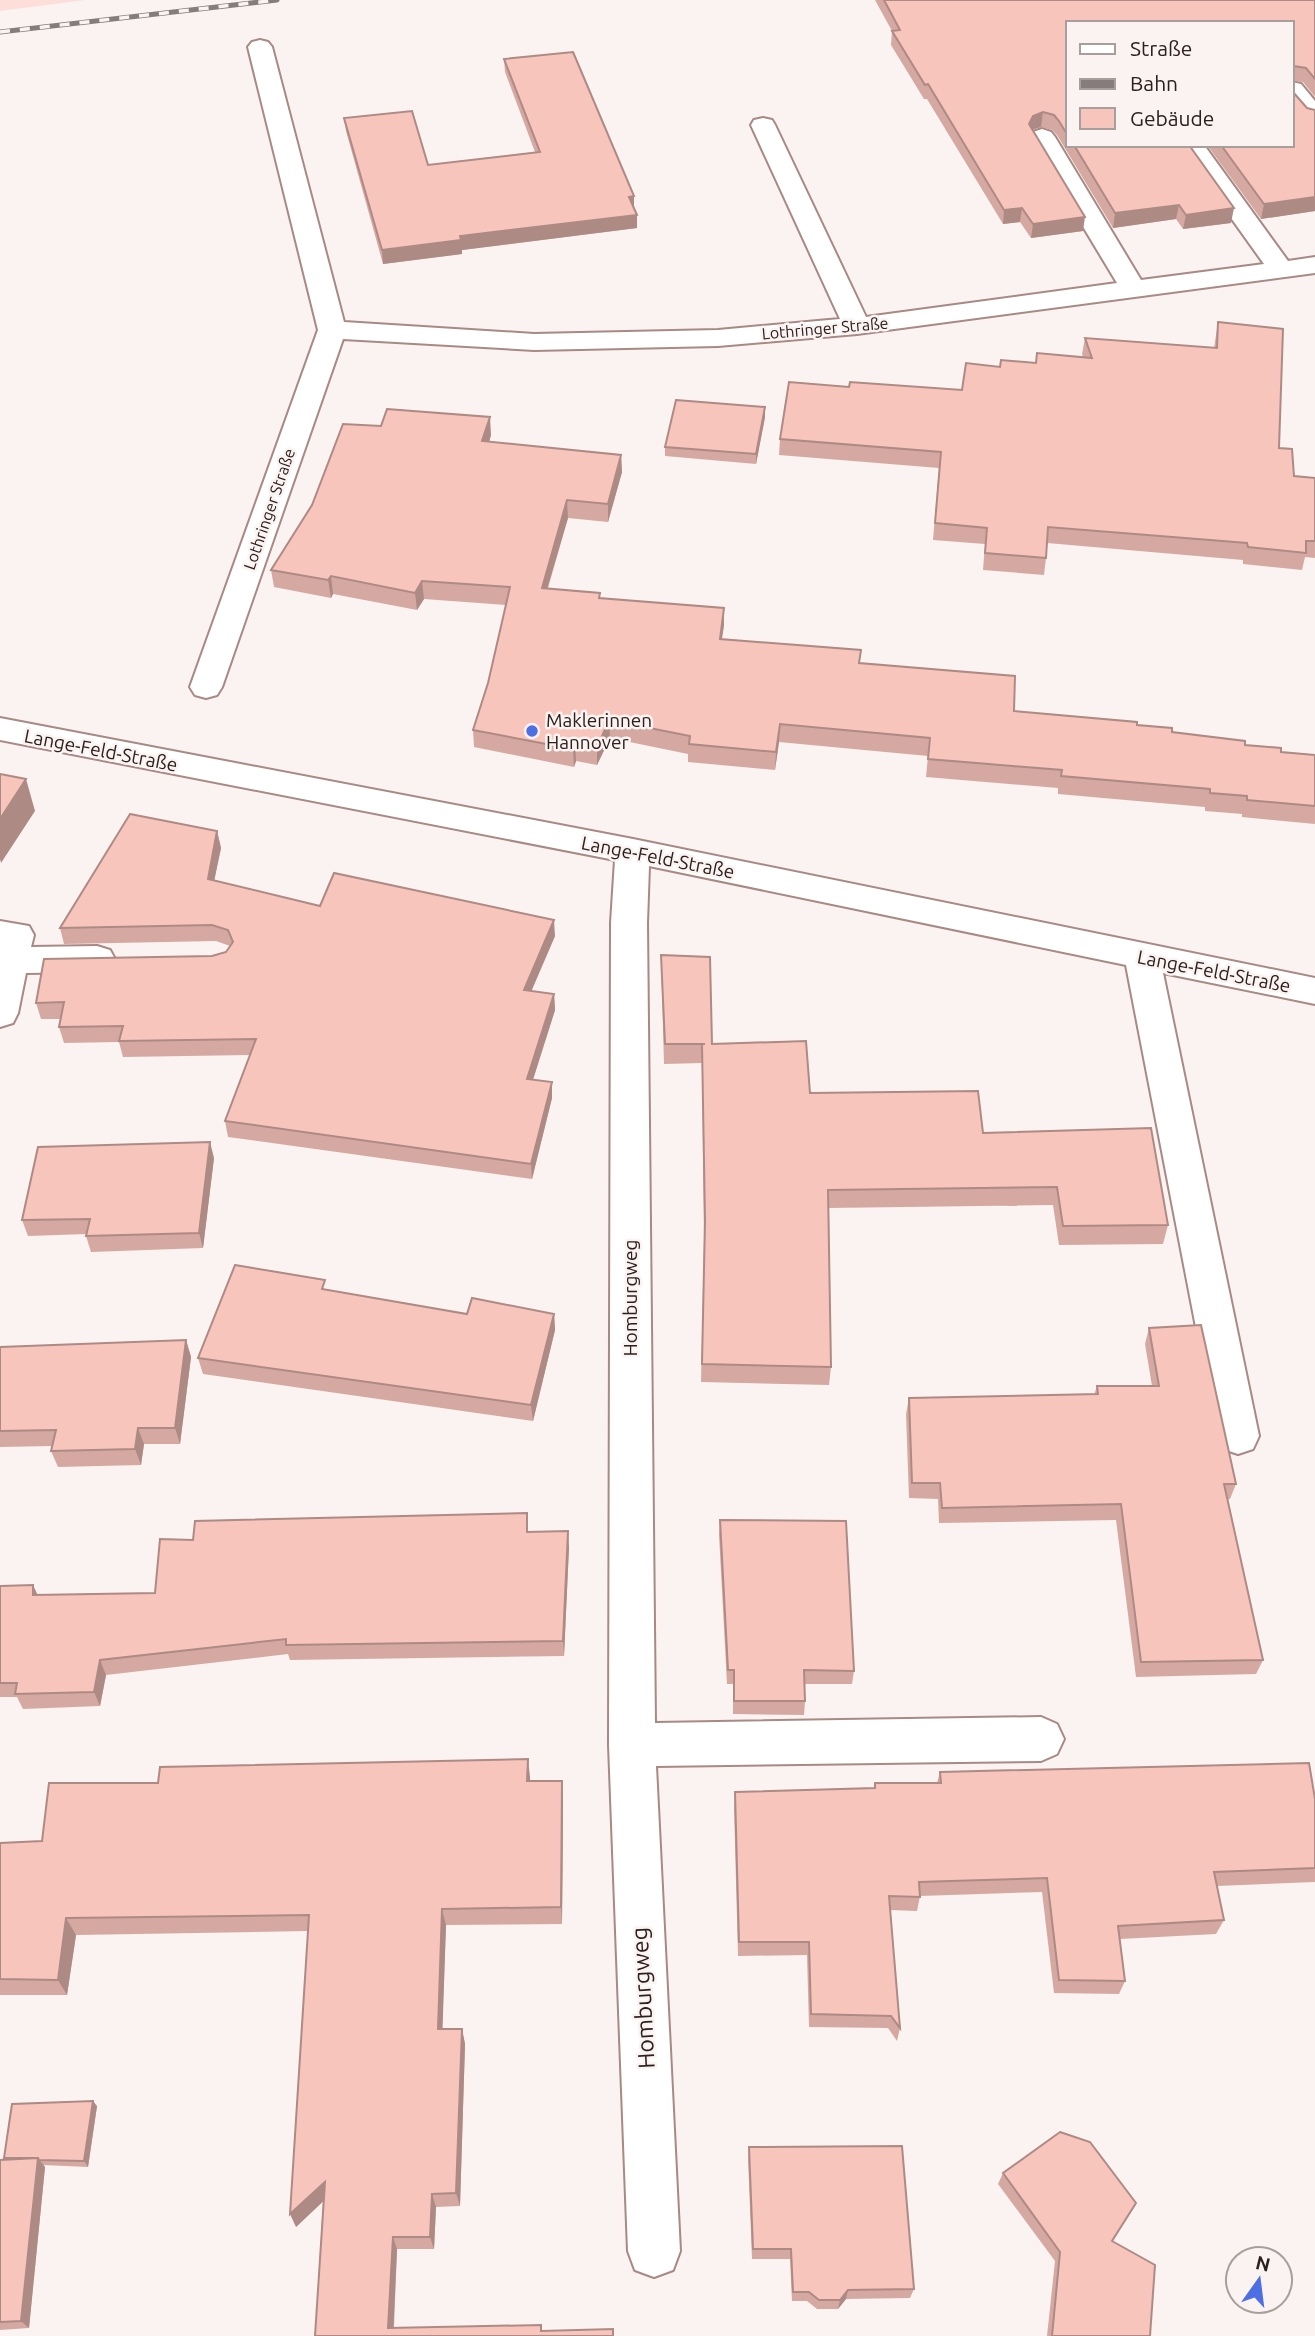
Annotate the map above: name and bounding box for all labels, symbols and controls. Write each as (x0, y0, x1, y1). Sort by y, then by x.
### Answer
legend (1066, 21, 1294, 147)
text: Straße (1130, 36, 1192, 60)
text: Bahn (1130, 71, 1178, 95)
text: Gebäude (1130, 106, 1214, 130)
street label: Lothringer Straße (761, 313, 889, 343)
street label: Lothringer Straße (240, 446, 298, 572)
place label: Maklerinnen Hannover (546, 709, 652, 753)
marker: Maklerinnen Hannover (524, 723, 540, 739)
street label: Lange-Feld-Straße (23, 724, 179, 776)
street label: Lange-Feld-Straße (580, 831, 736, 883)
street label: Lange-Feld-Straße (1136, 945, 1292, 997)
street label: Homburgweg (619, 1240, 641, 1356)
street label: Homburgweg (626, 1927, 659, 2069)
north arrow (1224, 2245, 1294, 2315)
text: N (1254, 2251, 1273, 2276)

